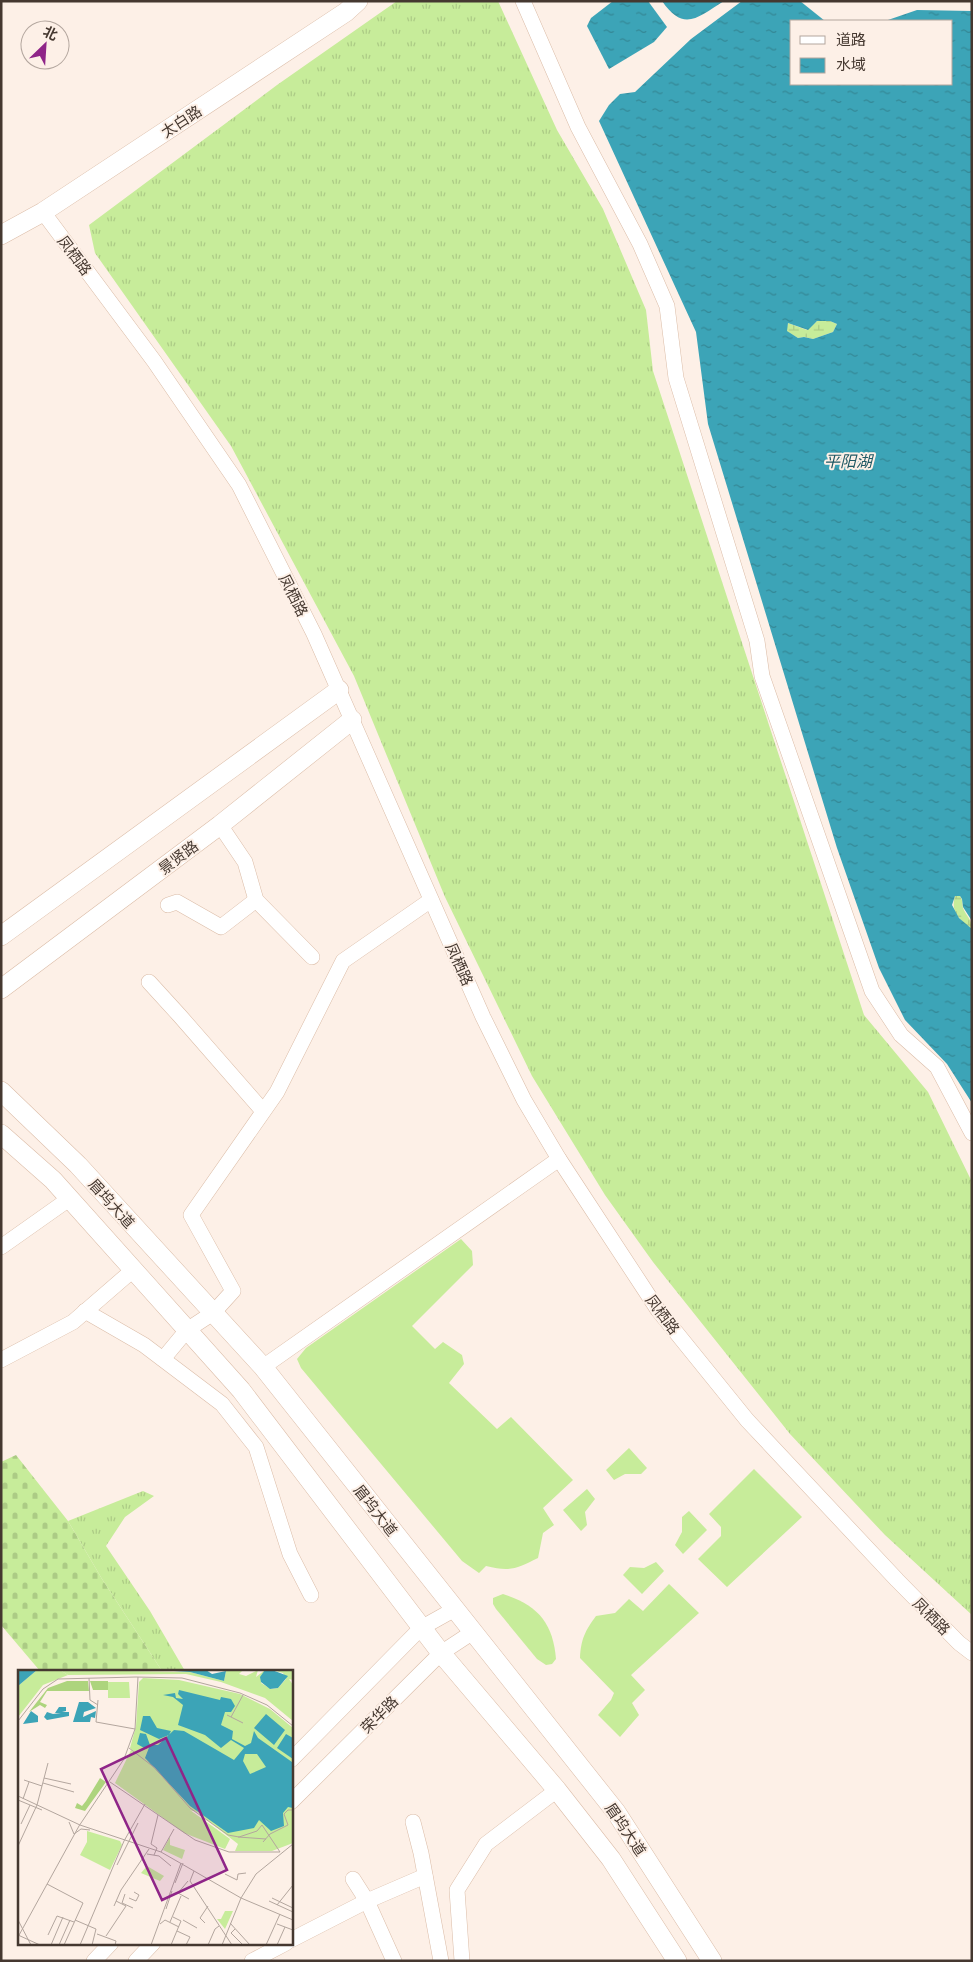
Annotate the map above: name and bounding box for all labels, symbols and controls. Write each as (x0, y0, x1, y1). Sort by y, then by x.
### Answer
north arrow (20, 20, 70, 70)
legend (790, 20, 953, 85)
text: 北 (41, 22, 61, 43)
text: 道路 (836, 30, 866, 48)
text: 水域 (836, 55, 866, 73)
street label: 太白路 (157, 101, 205, 141)
street label: 凤栖路 (54, 232, 96, 278)
water label: 平阳湖 (824, 451, 875, 470)
street label: 凤栖路 (276, 571, 312, 619)
street label: 景贤路 (155, 836, 201, 878)
street label: 凤栖路 (443, 940, 477, 988)
street label: 眉坞大道 (85, 1175, 139, 1231)
street label: 凤栖路 (642, 1291, 684, 1337)
street label: 眉坞大道 (350, 1481, 402, 1539)
street label: 凤栖路 (910, 1594, 954, 1638)
inset map (18, 1670, 292, 1944)
street label: 荣华路 (357, 1692, 401, 1736)
street label: 眉坞大道 (602, 1799, 650, 1859)

